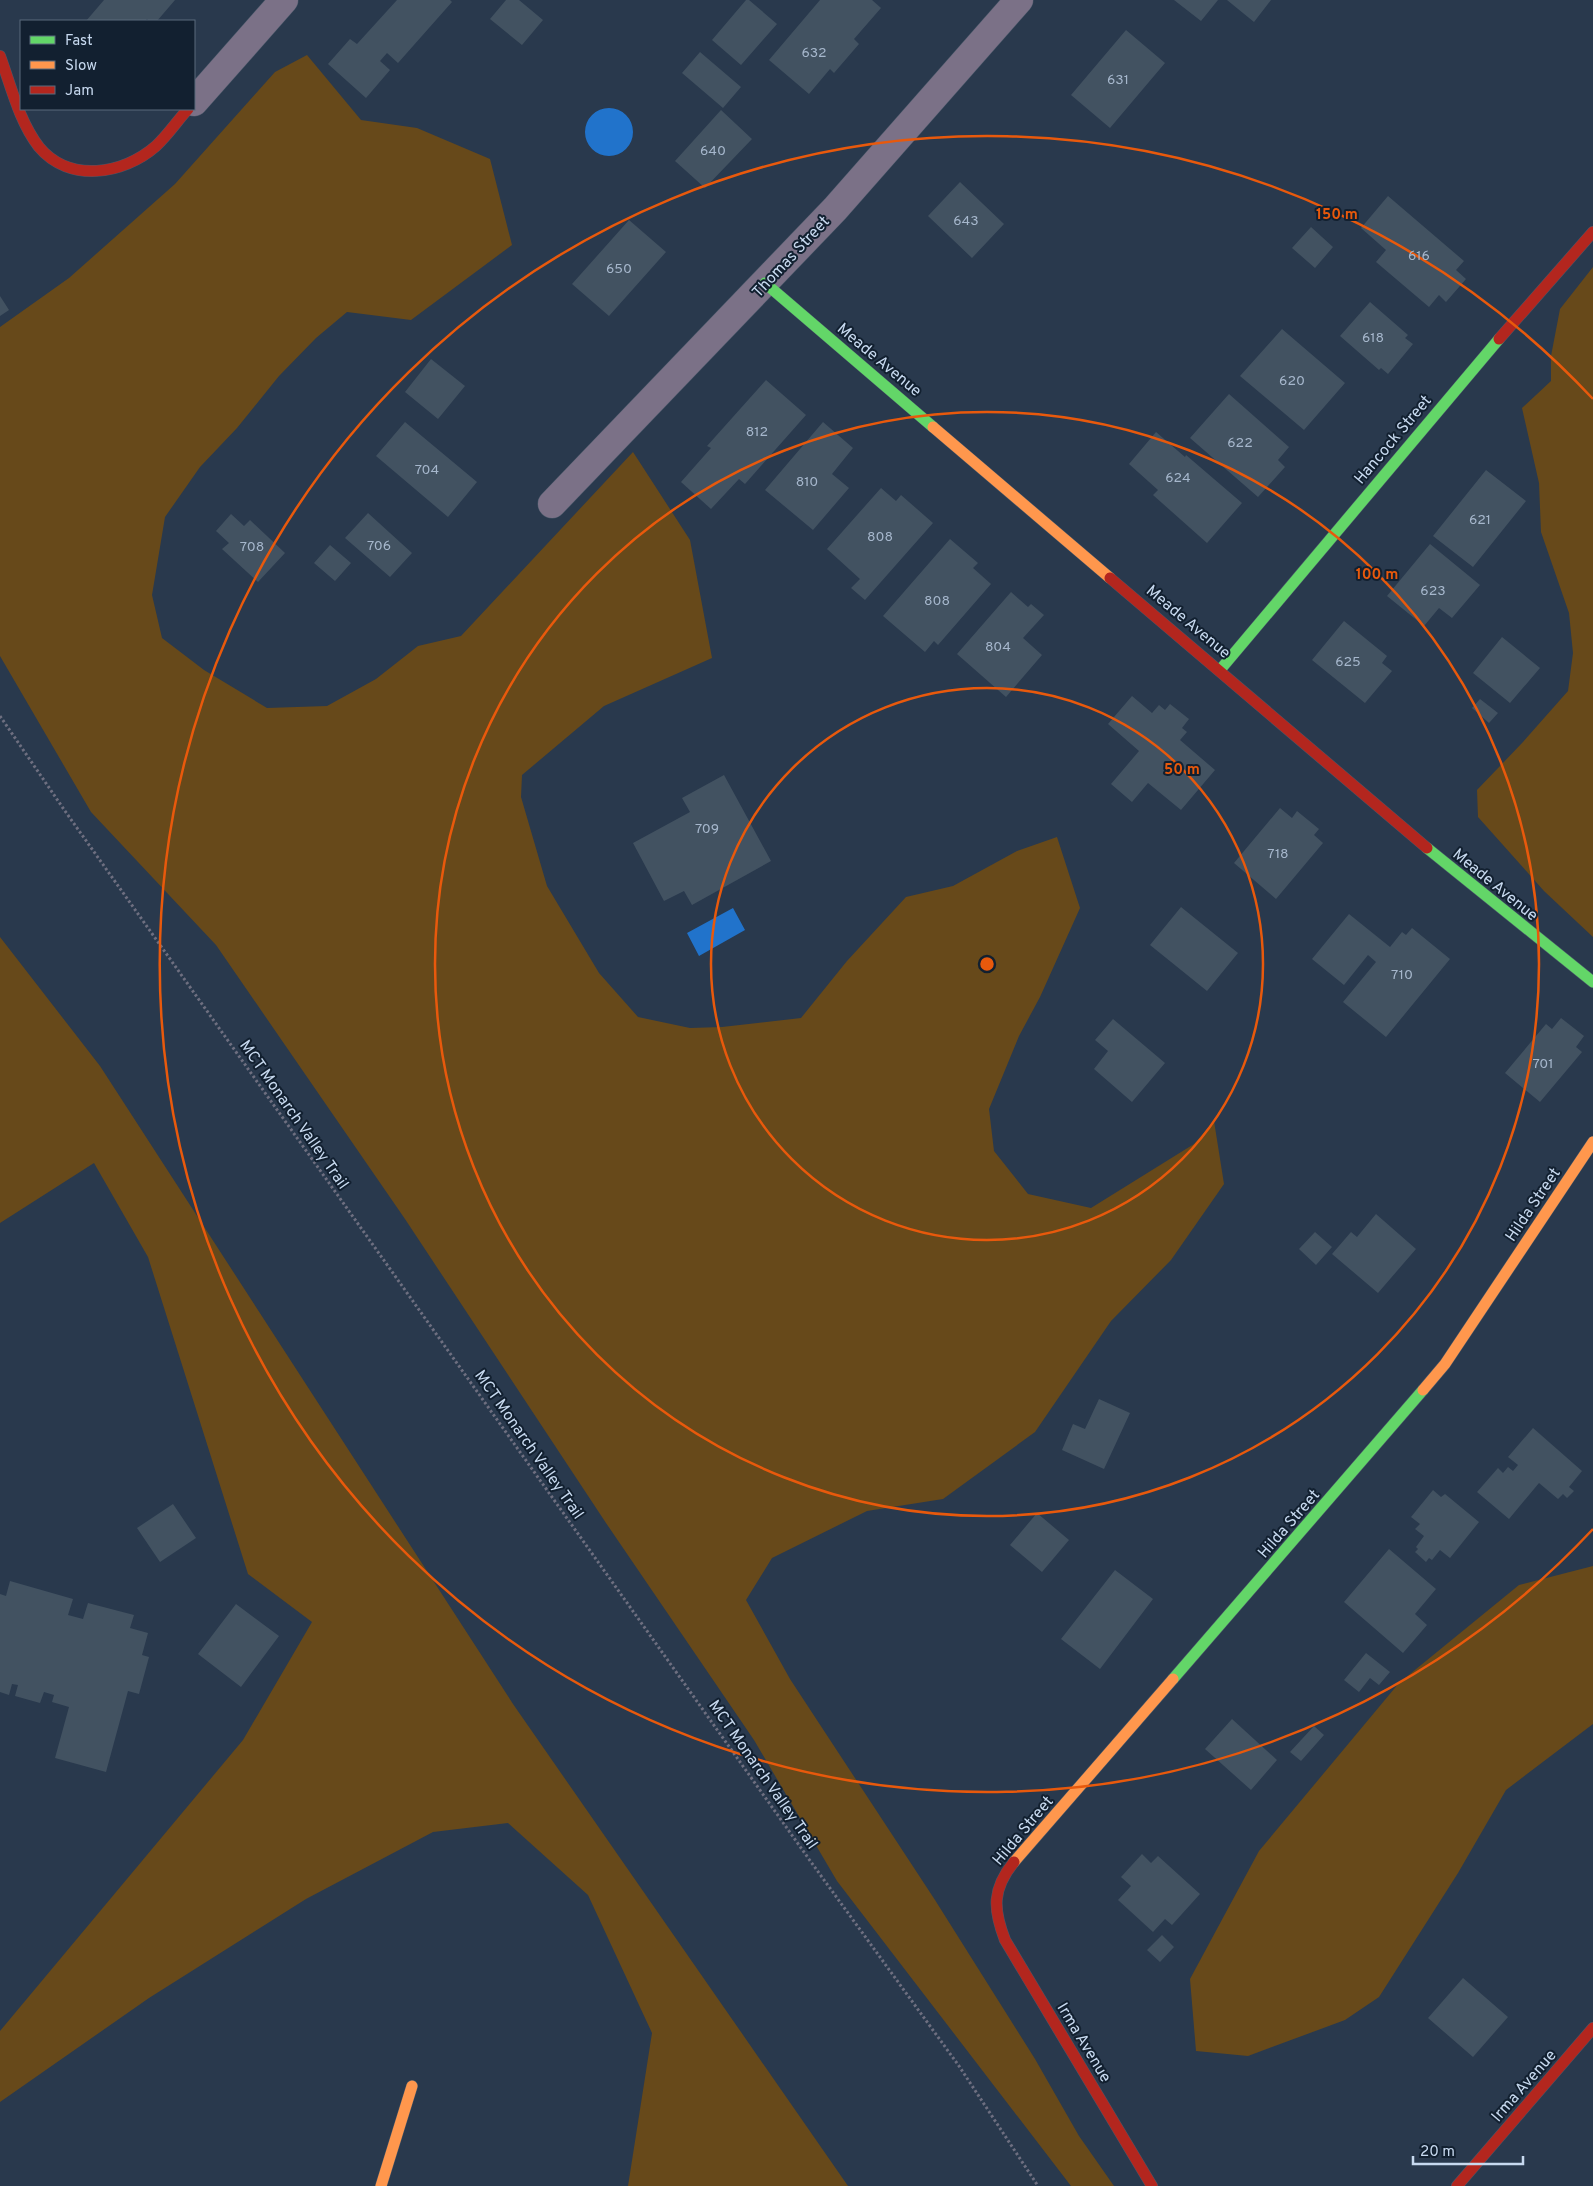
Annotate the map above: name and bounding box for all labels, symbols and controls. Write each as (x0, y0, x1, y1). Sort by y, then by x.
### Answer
legend (20, 20, 195, 110)
text: Fast (65, 32, 93, 51)
house number: 632 (801, 45, 827, 62)
text: Slow (65, 57, 97, 76)
house number: 631 (1107, 72, 1129, 89)
text: Jam (65, 82, 94, 101)
house number: 640 (700, 143, 726, 160)
text: 150 m (1316, 206, 1358, 225)
street label: Thomas Street (748, 212, 835, 303)
house number: 643 (953, 213, 979, 230)
house number: 616 (1408, 248, 1430, 265)
house number: 650 (606, 261, 632, 278)
street label: Meade Avenue (832, 319, 925, 402)
house number: 618 (1362, 330, 1384, 347)
house number: 620 (1279, 373, 1305, 390)
street label: Hancock Street (1350, 392, 1437, 489)
house number: 812 (746, 424, 768, 441)
house number: 622 (1227, 435, 1253, 452)
house number: 704 (415, 462, 439, 479)
house number: 624 (1165, 470, 1191, 487)
house number: 810 (796, 474, 818, 491)
house number: 621 (1469, 512, 1491, 529)
house number: 808 (867, 529, 893, 546)
house number: 706 (367, 538, 391, 555)
house number: 708 (240, 539, 264, 556)
text: 100 m (1356, 566, 1398, 585)
street label: Meade Avenue (1141, 581, 1234, 664)
house number: 623 (1420, 583, 1446, 600)
house number: 808 (924, 593, 950, 610)
house number: 804 (985, 639, 1011, 656)
house number: 625 (1335, 654, 1361, 671)
text: 50 m (1164, 761, 1200, 780)
house number: 709 (695, 821, 719, 838)
street label: Meade Avenue (1448, 845, 1542, 926)
house number: 718 (1267, 846, 1289, 863)
centre of rings (978, 955, 996, 973)
house number: 710 (1391, 967, 1413, 984)
street label: MCT Monarch Valley Trail (234, 1037, 352, 1194)
house number: 701 (1532, 1056, 1554, 1073)
street label: Hilda Street (1502, 1164, 1566, 1246)
street label: MCT Monarch Valley Trail (469, 1367, 587, 1524)
street label: Hilda Street (1254, 1486, 1325, 1563)
street label: MCT Monarch Valley Trail (703, 1697, 821, 1854)
street label: Hilda Street (989, 1792, 1058, 1870)
street label: Irma Avenue (1052, 2000, 1115, 2086)
street label: Irma Avenue (1488, 2046, 1561, 2127)
scale bar (1413, 2134, 1523, 2166)
text: 20 m (1420, 2143, 1455, 2162)

